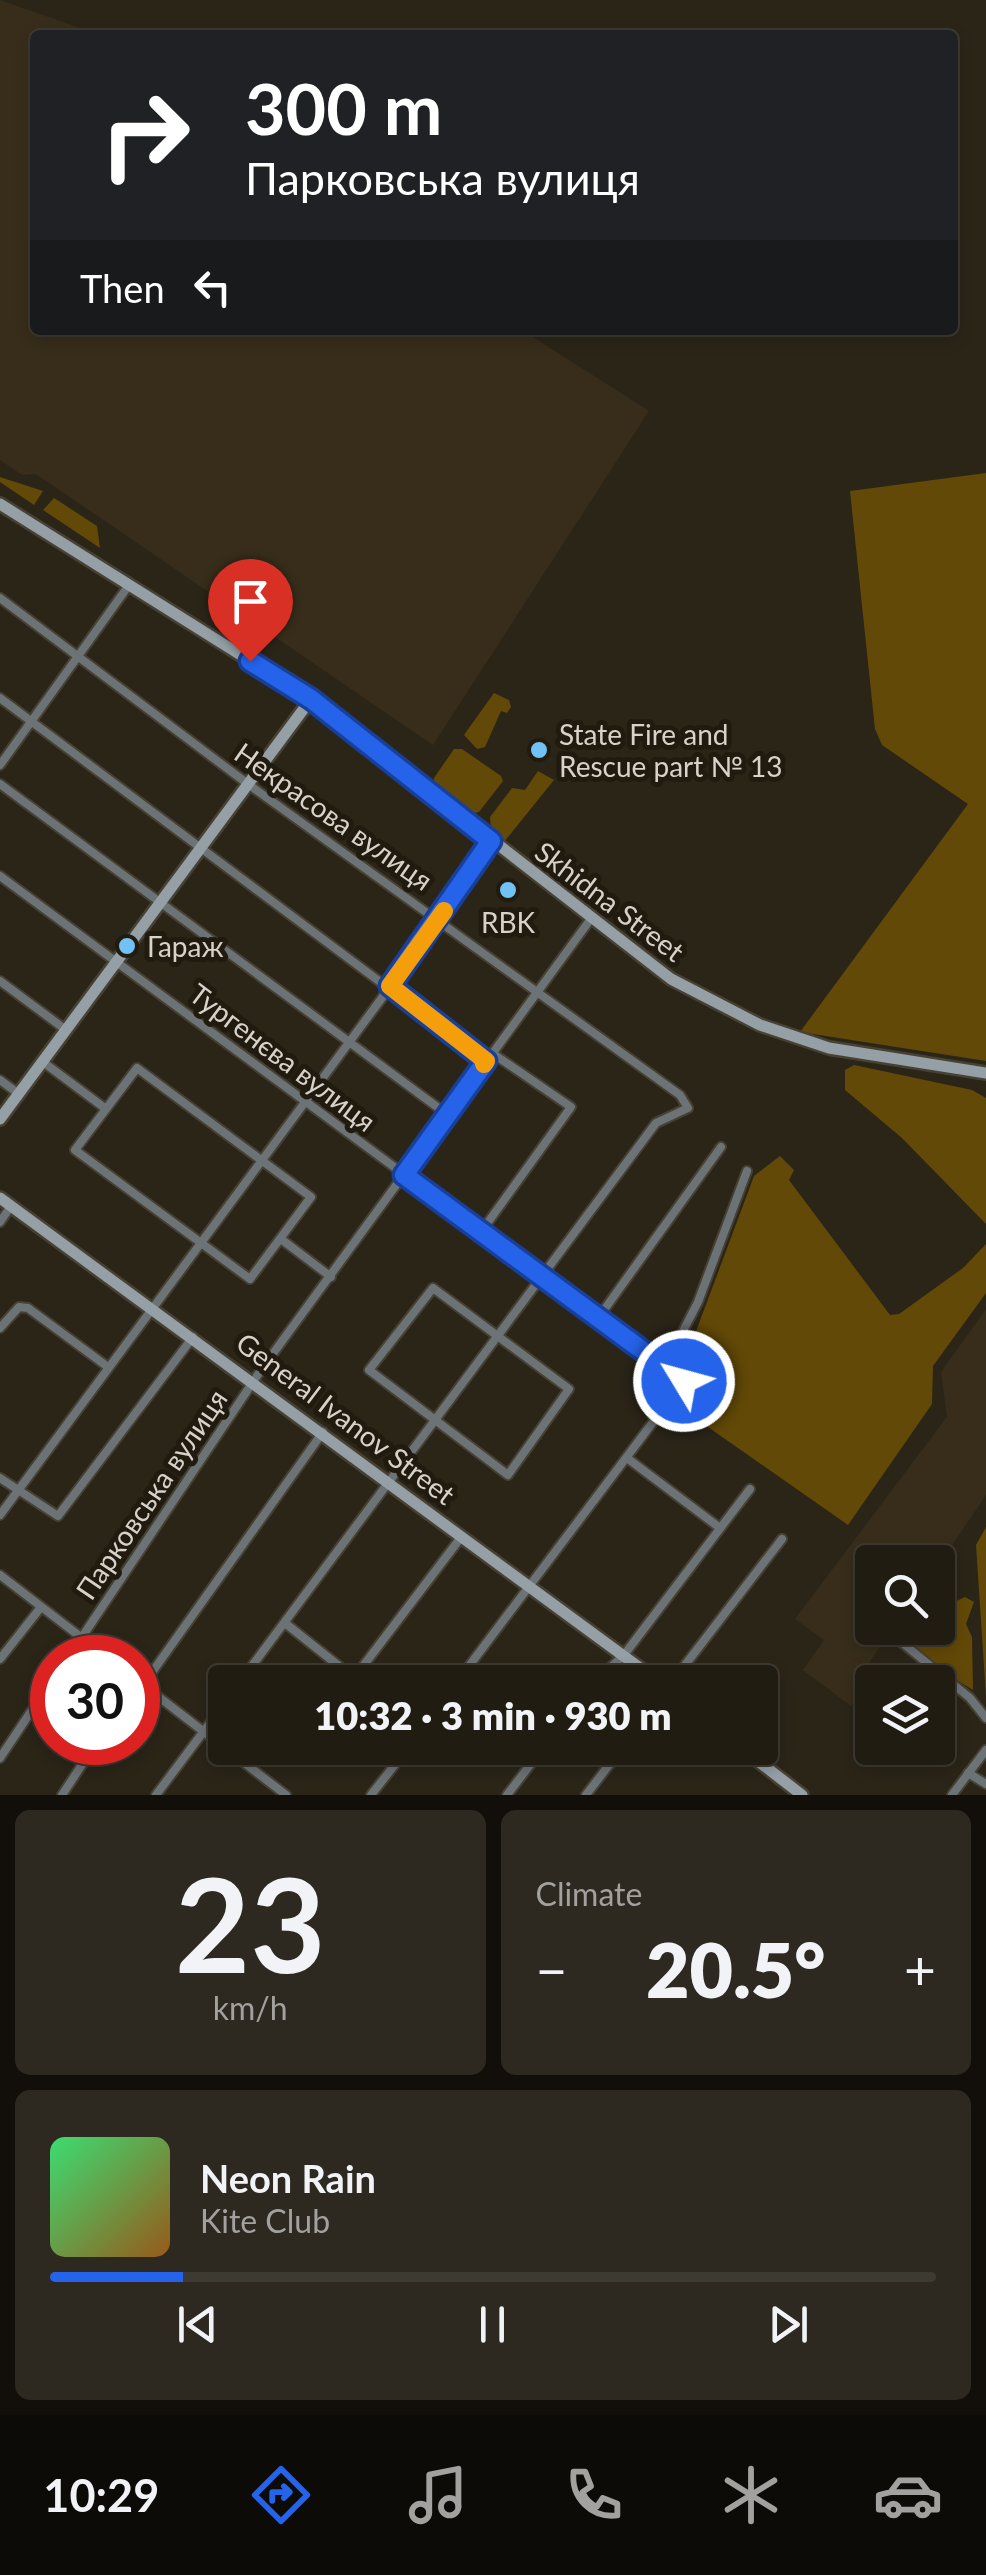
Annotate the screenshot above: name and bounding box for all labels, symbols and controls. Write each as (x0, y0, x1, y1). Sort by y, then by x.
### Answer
text: 300 m (245, 66, 442, 150)
icon: right (80, 70, 210, 200)
text: Парковська вулиця (245, 151, 640, 205)
icon: left (185, 260, 240, 315)
text: Then (80, 265, 165, 311)
pin (208, 559, 293, 662)
icon: arrive (223, 574, 278, 629)
place label: State Fire and Rescue part № 13 (559, 717, 783, 783)
street label: Некрасова вулиця (229, 735, 439, 897)
marker: State Fire and Rescue part № 13 (528, 739, 550, 761)
street label: Skhidna Street (529, 834, 691, 968)
marker: RBK (497, 879, 519, 901)
place label: RBK (481, 905, 536, 939)
place label: Гараж (147, 929, 223, 963)
marker: Гараж (116, 935, 138, 957)
street label: Тургенєва вулиця (183, 976, 383, 1138)
street label: General Ivanov Street (230, 1325, 462, 1511)
position arrow (632, 1329, 736, 1433)
street label: Парковська вулиця (68, 1383, 234, 1605)
map controls (855, 1545, 955, 1765)
button: search (855, 1545, 955, 1645)
speed limit sign: 30 (30, 1635, 160, 1765)
button: layers (855, 1665, 955, 1765)
text: 10:32 · 3 min · 930 m (314, 1692, 672, 1738)
text: 23 (175, 1845, 326, 2001)
text: Climate (536, 1874, 642, 1913)
text: 20.5° (646, 1924, 826, 2014)
text: − (536, 1936, 567, 2002)
text: + (904, 1936, 936, 2002)
text: km/h (213, 1988, 288, 2027)
text: Neon Rain (200, 2155, 376, 2201)
text: Kite Club (200, 2201, 330, 2240)
icon: previous (170, 2297, 225, 2352)
icon: pause (465, 2297, 520, 2352)
icon: next (761, 2297, 816, 2352)
icon: directions (246, 2460, 316, 2530)
icon: music (403, 2460, 473, 2530)
icon: phone (559, 2460, 629, 2530)
icon: climate (716, 2460, 786, 2530)
icon: car (873, 2460, 943, 2530)
text: 10:29 (43, 2468, 159, 2522)

